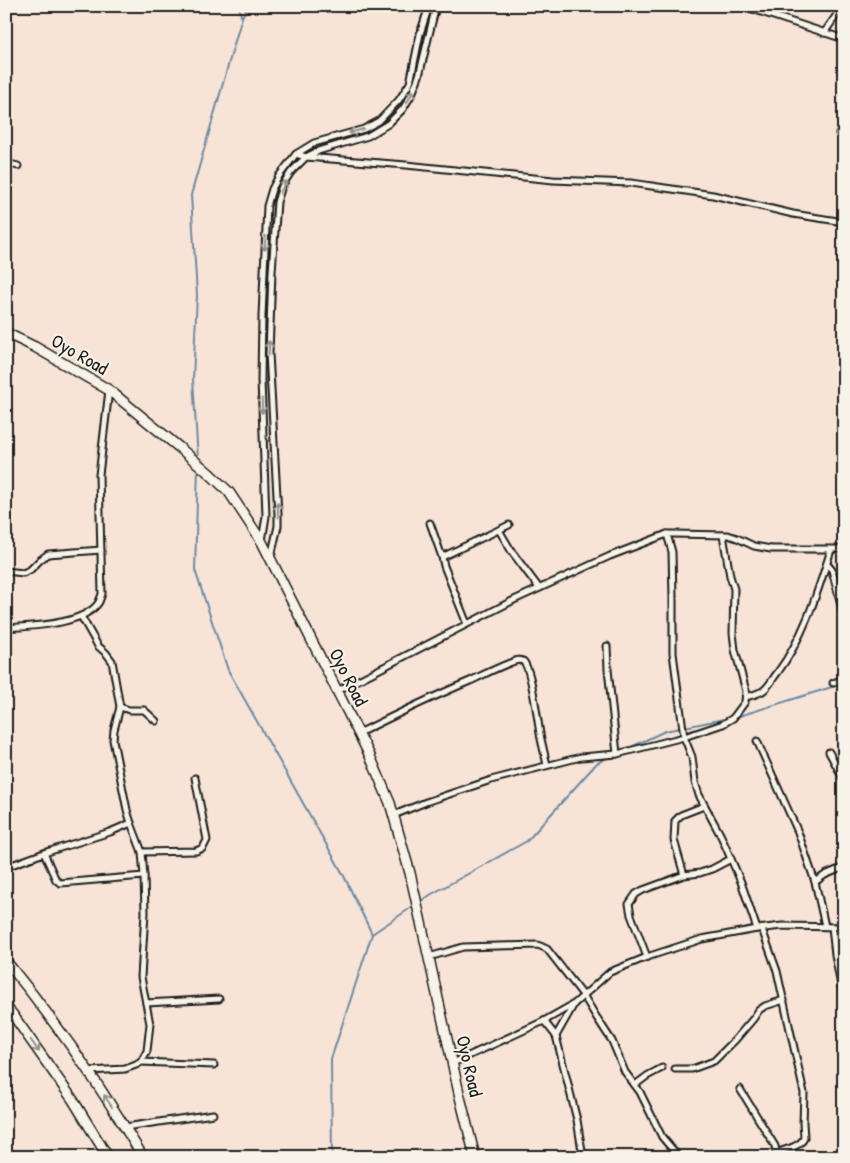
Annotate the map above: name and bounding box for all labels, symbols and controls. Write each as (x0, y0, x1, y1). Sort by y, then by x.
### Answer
one-way arrow (405, 89, 415, 104)
one-way arrow (348, 127, 364, 137)
one-way arrow (279, 180, 288, 195)
one-way arrow (261, 235, 270, 251)
street label: Oyo Road (47, 327, 114, 381)
one-way arrow (265, 340, 274, 356)
one-way arrow (257, 398, 267, 414)
one-way arrow (273, 502, 283, 518)
street label: Oyo Road (323, 644, 375, 711)
street label: Oyo Road (450, 1033, 490, 1100)
one-way arrow (30, 1039, 40, 1053)
one-way arrow (102, 1094, 112, 1108)

